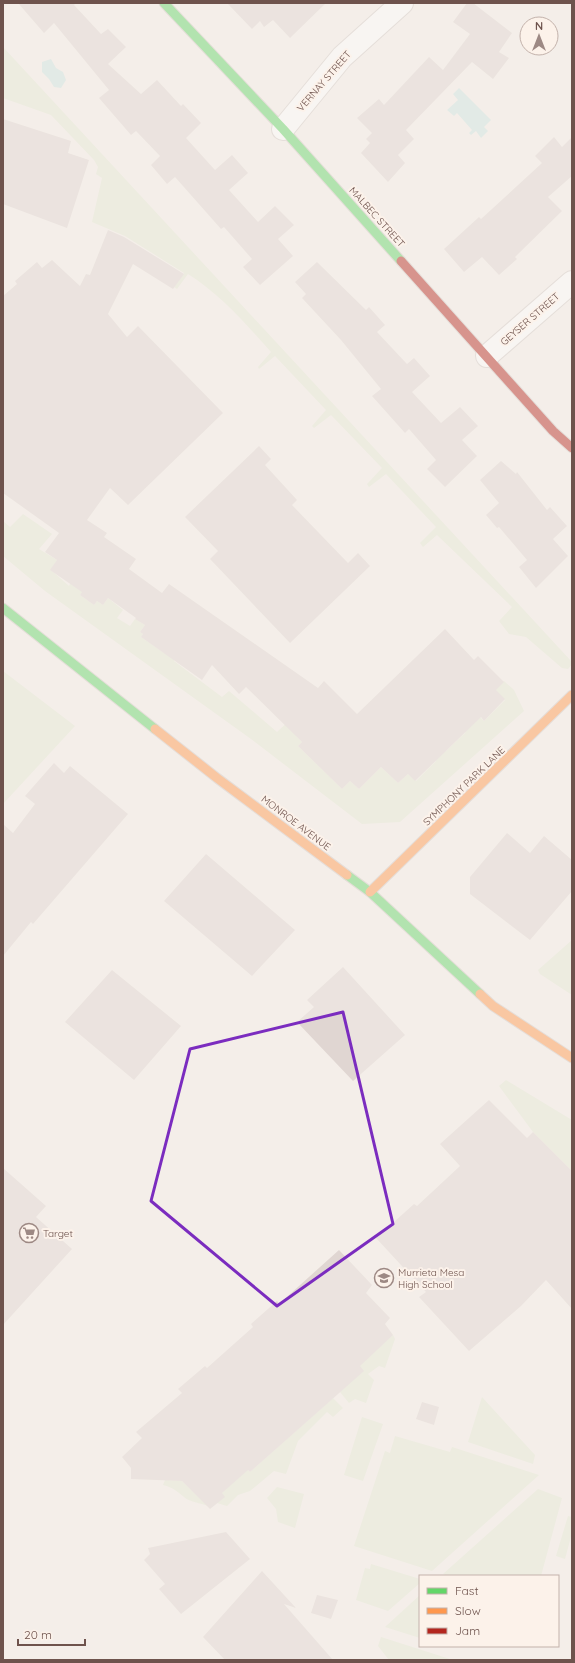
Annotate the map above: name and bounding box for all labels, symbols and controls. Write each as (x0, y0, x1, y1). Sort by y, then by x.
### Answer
north arrow (519, 16, 559, 56)
text: N (535, 19, 543, 33)
street label: VERNAY STREET (294, 48, 354, 114)
street label: MALBEC STREET (346, 184, 408, 250)
street label: GEYSER STREET (498, 290, 562, 348)
street label: SYMPHONY PARK LANE (420, 743, 508, 828)
street label: MONROE AVENUE (259, 793, 334, 854)
supermarket icon: Target (18, 1222, 40, 1244)
place label: Target (43, 1227, 73, 1240)
place label: Murrieta Mesa High School (398, 1266, 464, 1291)
school or university icon: Murrieta Mesa High School (373, 1267, 395, 1289)
legend (419, 1575, 559, 1647)
text: Fast (455, 1583, 479, 1598)
text: Slow (455, 1603, 481, 1618)
scale bar (18, 1621, 85, 1647)
text: Jam (455, 1623, 480, 1638)
text: 20 m (24, 1627, 52, 1642)

